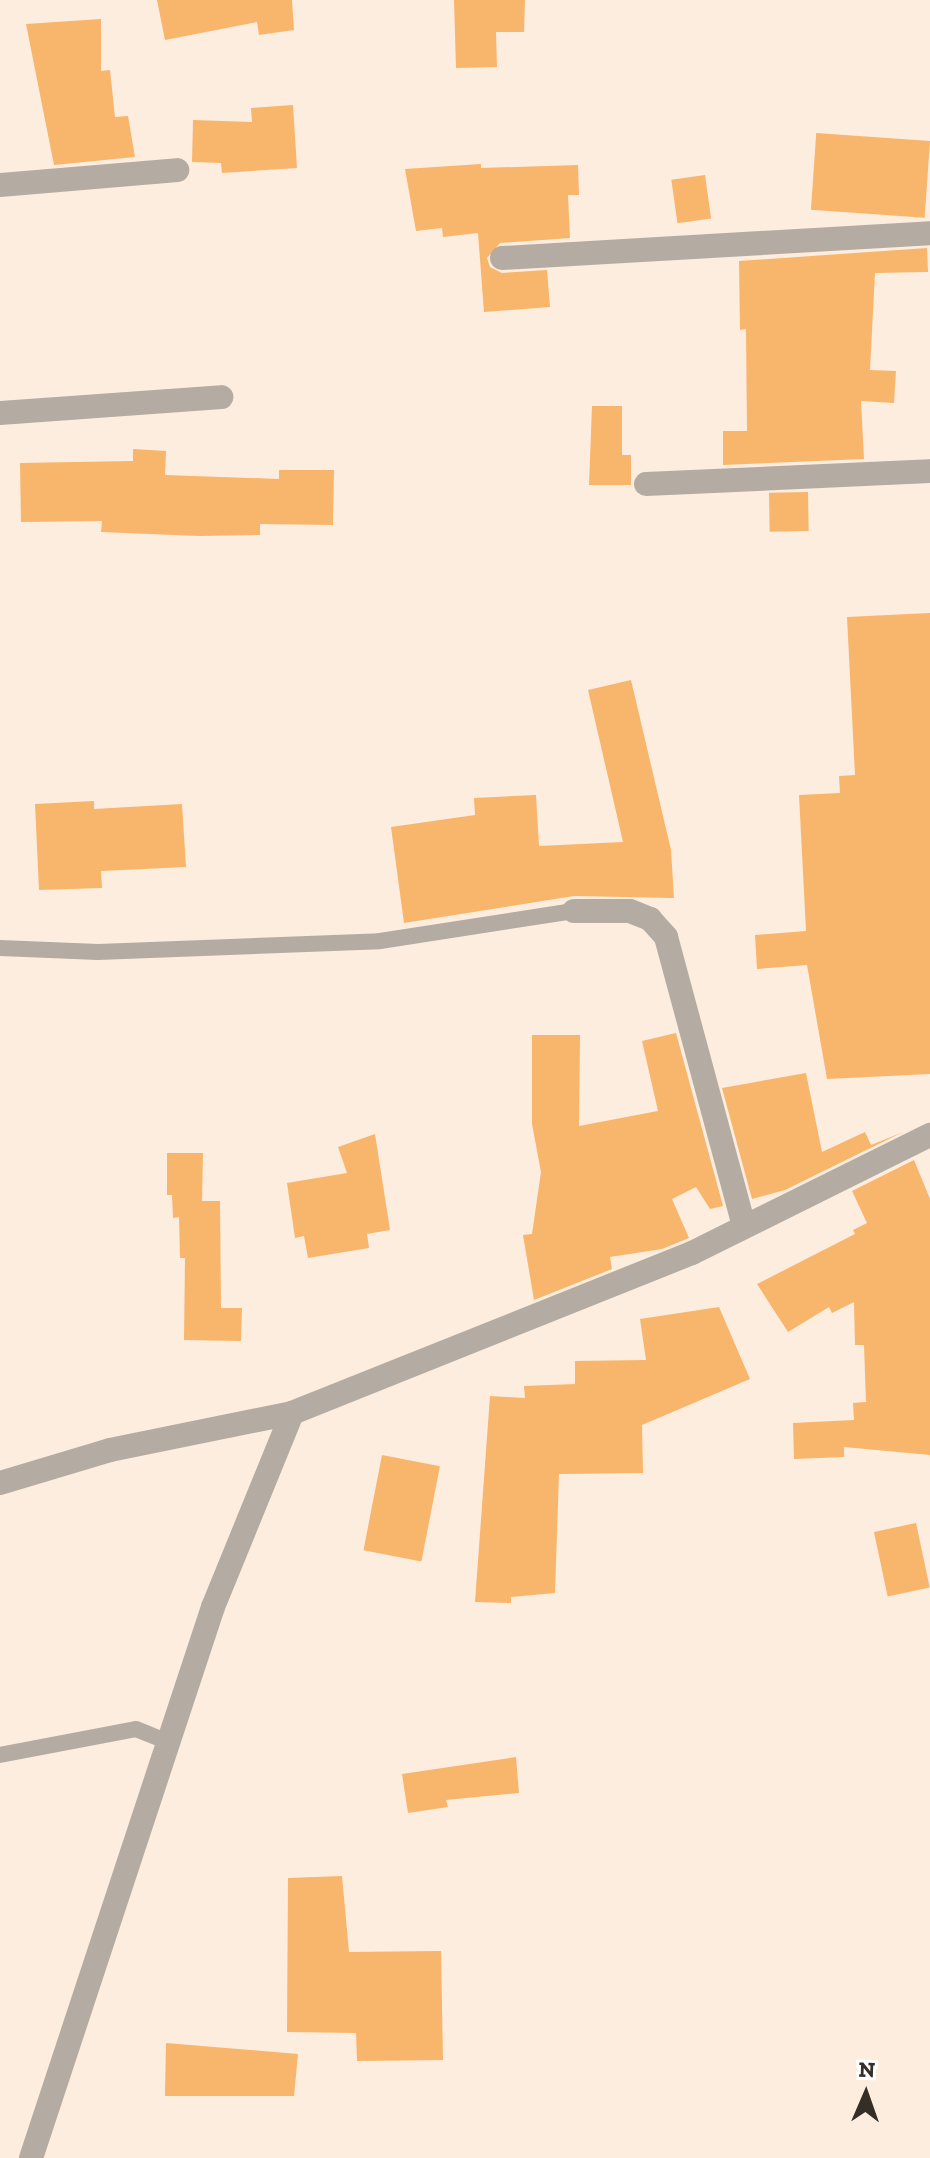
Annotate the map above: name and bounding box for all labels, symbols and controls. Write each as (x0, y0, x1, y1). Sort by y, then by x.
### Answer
north arrow (826, 2054, 906, 2134)
text: N (858, 2056, 876, 2083)

